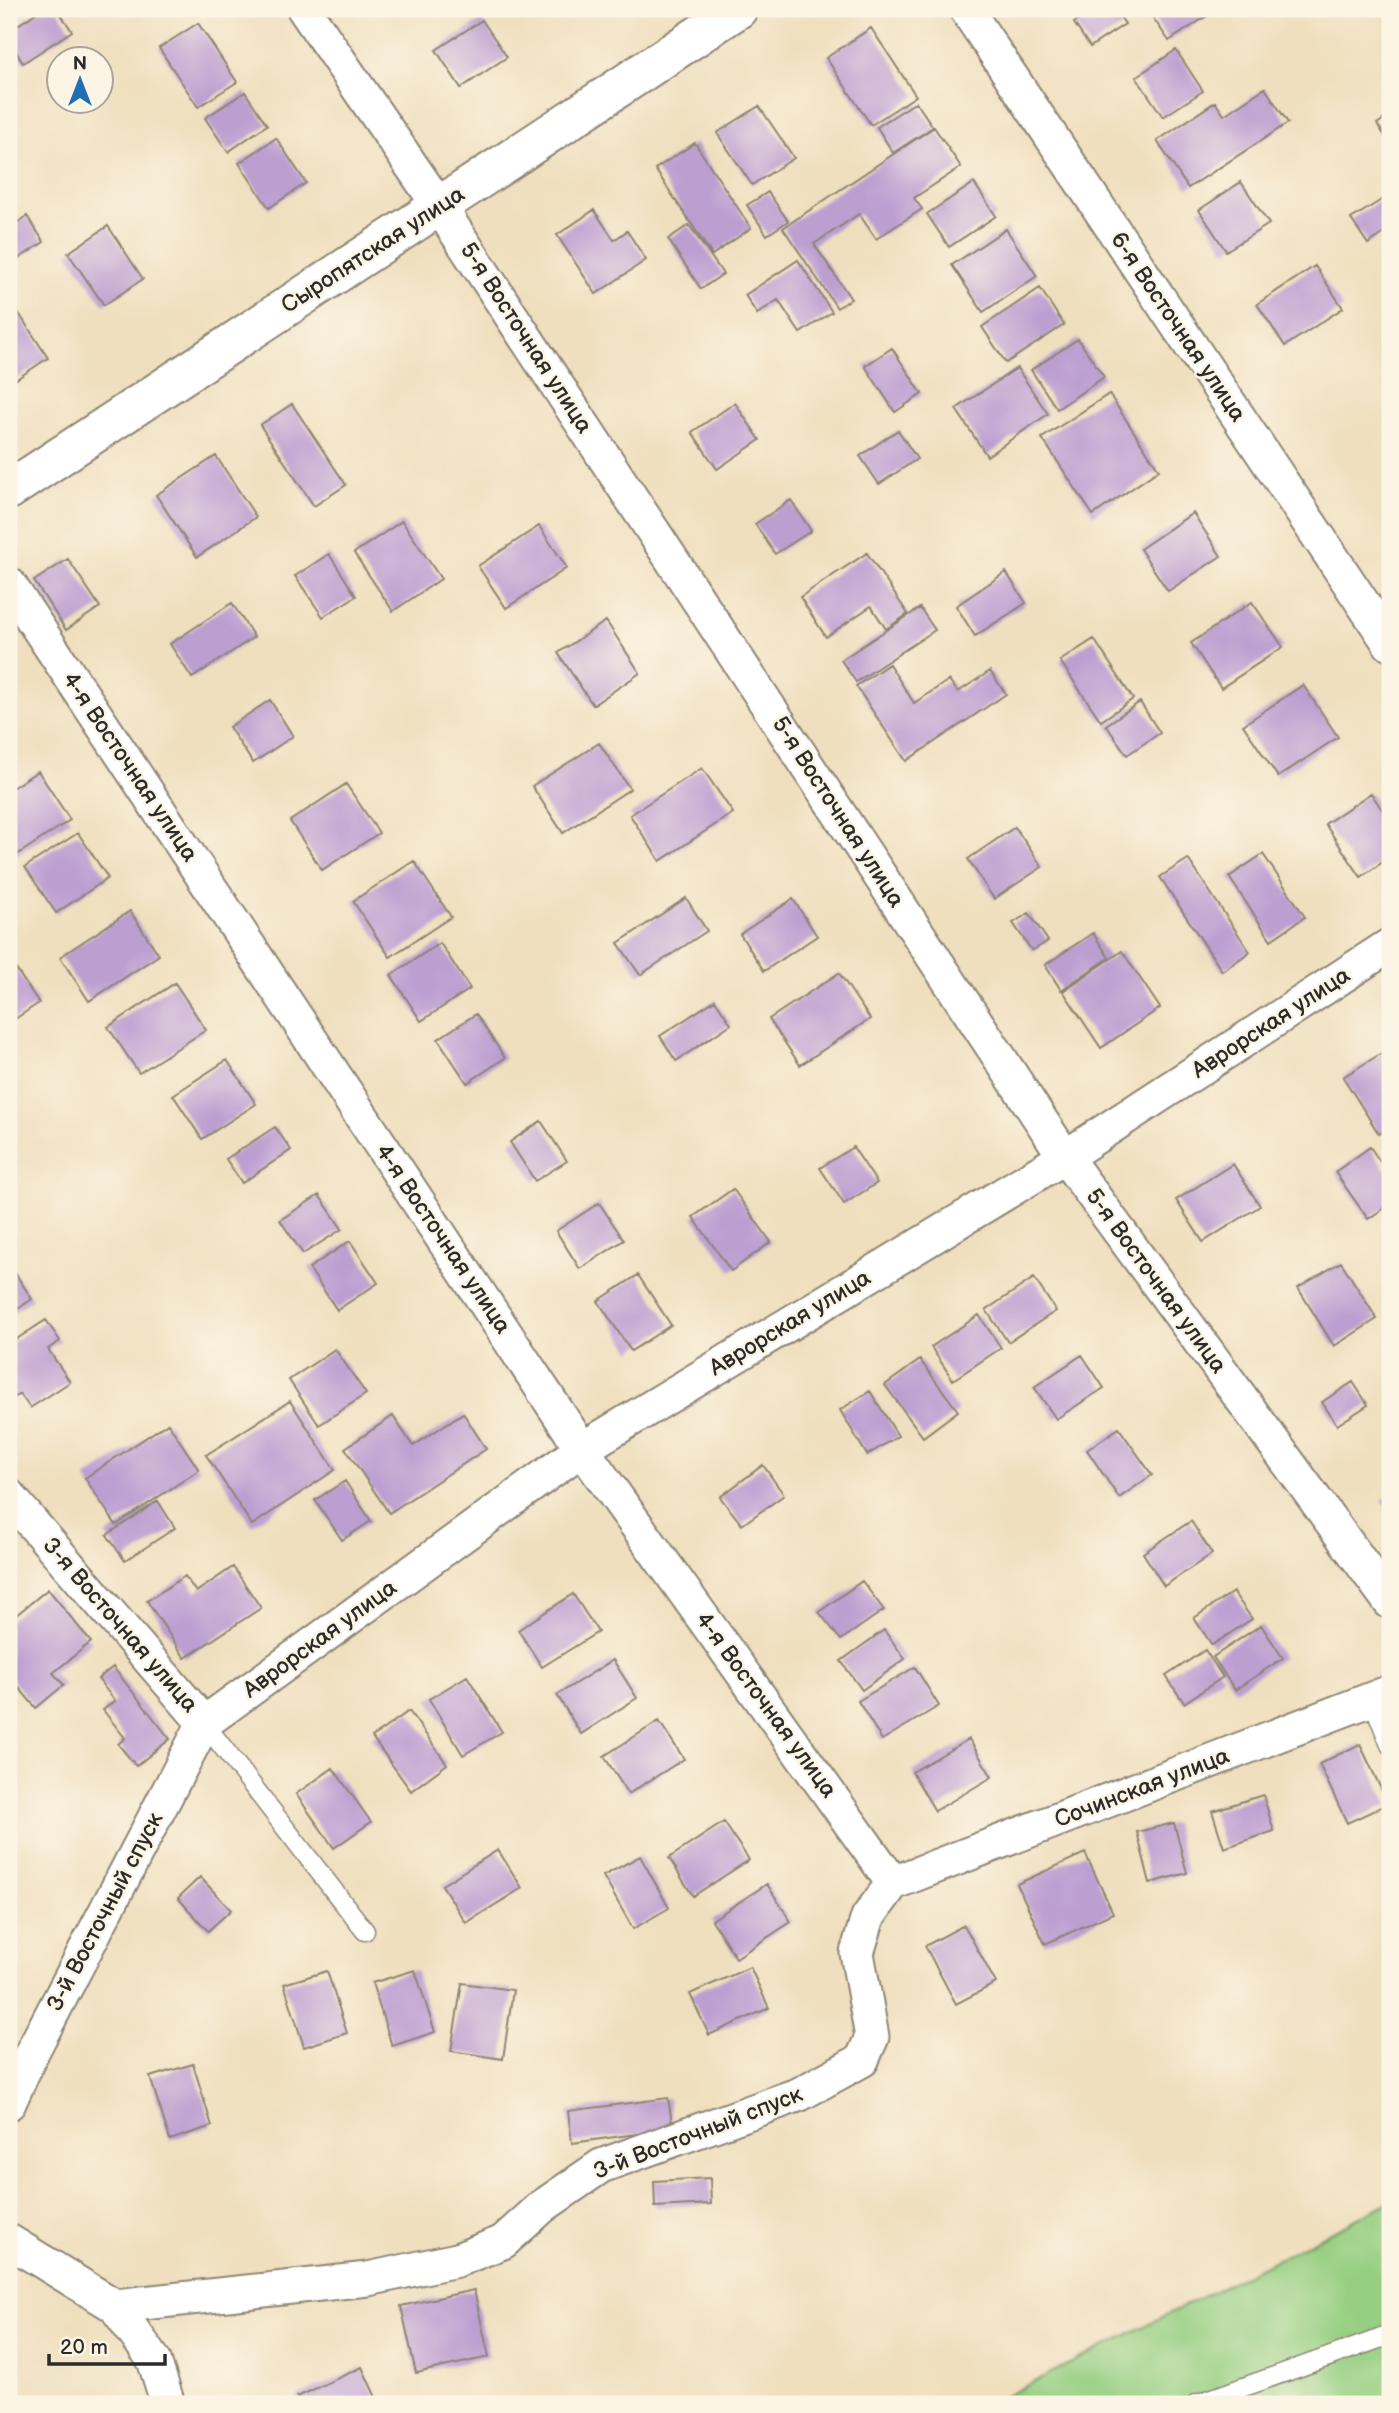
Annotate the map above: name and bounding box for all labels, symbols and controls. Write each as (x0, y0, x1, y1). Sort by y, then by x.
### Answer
north arrow (46, 46, 116, 116)
text: N (73, 53, 87, 76)
street label: Сыропятская улица (276, 180, 470, 320)
street label: 6-я Восточная улица (1104, 227, 1252, 427)
street label: 5-я Восточная улица (454, 237, 598, 439)
street label: 4-я Восточная улица (56, 667, 204, 867)
street label: 5-я Восточная улица (766, 711, 910, 913)
street label: Аврорская улица (1186, 961, 1356, 1085)
street label: 4-я Восточная улица (369, 1139, 517, 1339)
street label: 5-я Восточная улица (1079, 1183, 1233, 1379)
street label: Аврорская улица (703, 1264, 876, 1383)
street label: 3-я Восточная улица (36, 1532, 204, 1719)
street label: Аврорская улица (237, 1574, 403, 1705)
street label: 4-я Восточная улица (689, 1607, 843, 1804)
street label: Сочинская улица (1051, 1742, 1234, 1834)
street label: 3-й Восточный спуск (41, 1807, 170, 2016)
street label: 3-й Восточный спуск (590, 2080, 807, 2186)
scale bar (49, 2322, 164, 2366)
text: 20 m (60, 2335, 108, 2360)

